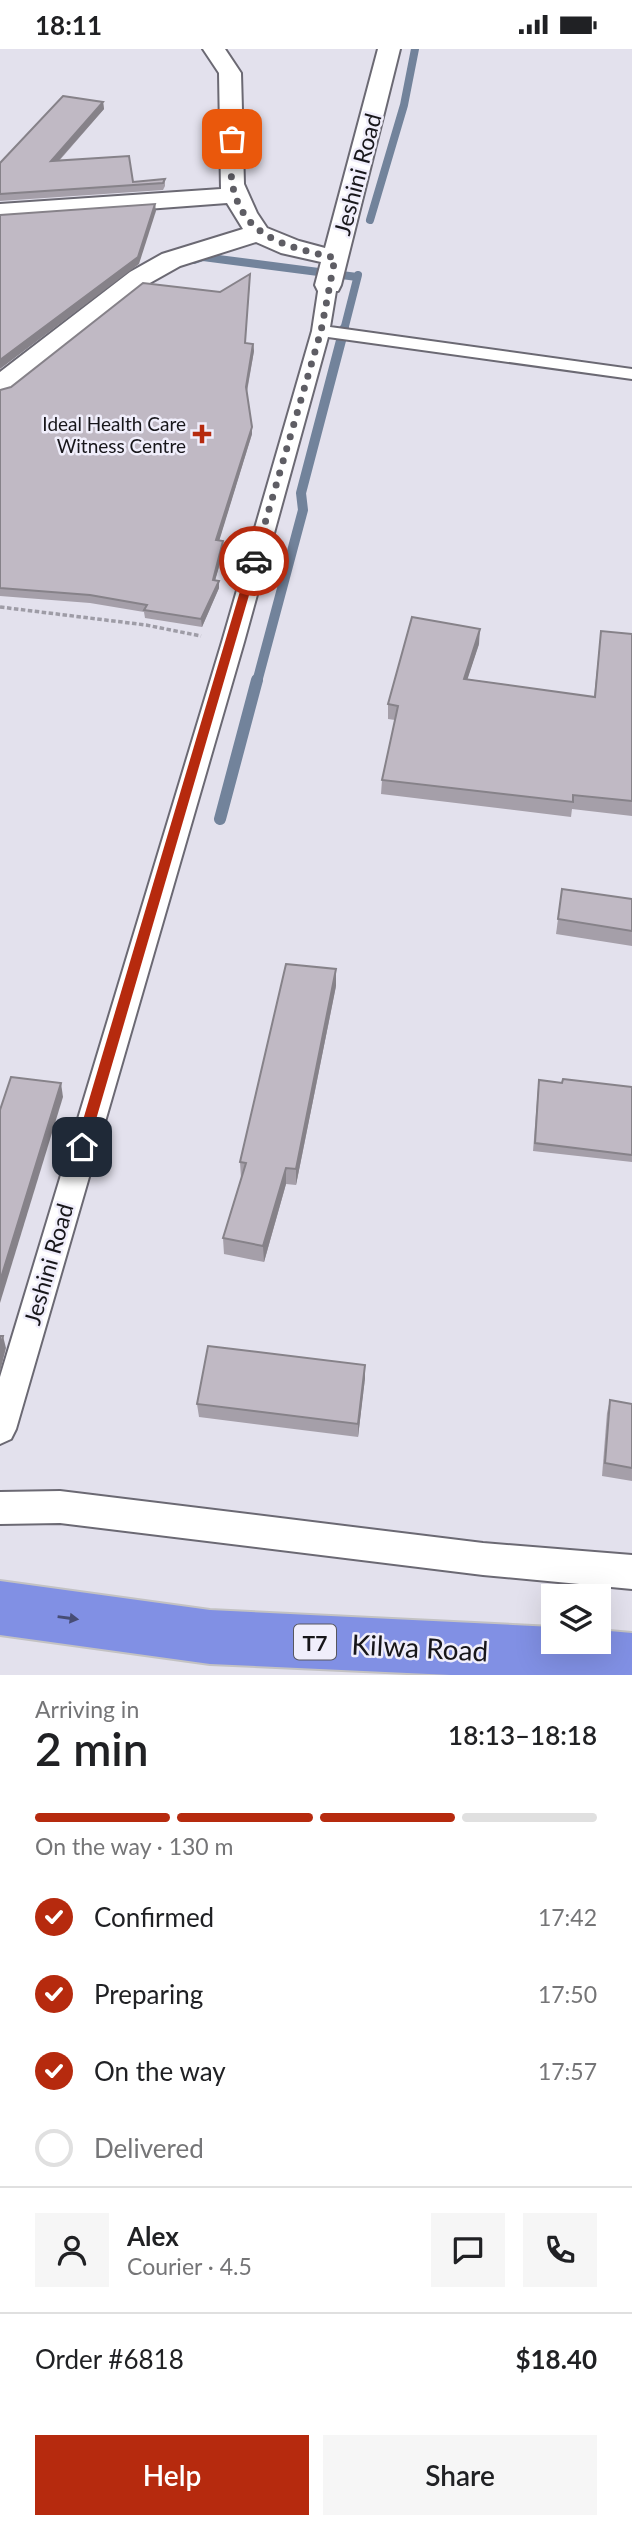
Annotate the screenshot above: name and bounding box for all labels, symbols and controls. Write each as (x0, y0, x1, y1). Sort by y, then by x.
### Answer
text: 18:11 (35, 9, 102, 41)
pin (202, 109, 262, 169)
street label: Jeshini Road (327, 110, 387, 238)
icon: bag (213, 120, 251, 158)
place label: Ideal Health Care Witness Centre (42, 412, 186, 457)
marker: Ideal Health Care Witness Centre (192, 424, 212, 444)
courier (219, 526, 289, 596)
icon: car (235, 542, 273, 580)
pin (52, 1117, 112, 1177)
icon: home (63, 1128, 101, 1166)
street label: Jeshini Road (17, 1200, 79, 1328)
map controls (541, 1584, 611, 1654)
button: layers (541, 1584, 611, 1654)
one-way arrow (57, 1612, 79, 1623)
road number: T7 (294, 1625, 336, 1659)
street label: Kilwa Road (351, 1626, 489, 1668)
text: Arriving in (35, 1695, 139, 1723)
text: 18:13–18:18 (448, 1719, 597, 1751)
text: 2 min (35, 1721, 149, 1776)
text: On the way · 130 m (35, 1832, 234, 1860)
icon: check (35, 1898, 73, 1936)
text: Confirmed (94, 1901, 214, 1933)
text: 17:42 (538, 1903, 597, 1931)
icon: check (35, 1975, 73, 2013)
text: Preparing (94, 1978, 203, 2010)
text: 17:50 (538, 1980, 597, 2008)
icon: check (35, 2052, 73, 2090)
text: On the way (94, 2055, 226, 2087)
text: 17:57 (538, 2057, 597, 2085)
text: Delivered (94, 2132, 204, 2164)
button: person (35, 2213, 109, 2287)
button: chat (431, 2213, 505, 2287)
button: phone (523, 2213, 597, 2287)
text: Alex (127, 2220, 179, 2252)
text: Courier · 4.5 (127, 2252, 252, 2280)
text: Order #6818 (35, 2343, 184, 2375)
text: $18.40 (515, 2343, 597, 2375)
button: Help (35, 2435, 309, 2515)
button: Share (323, 2435, 597, 2515)

